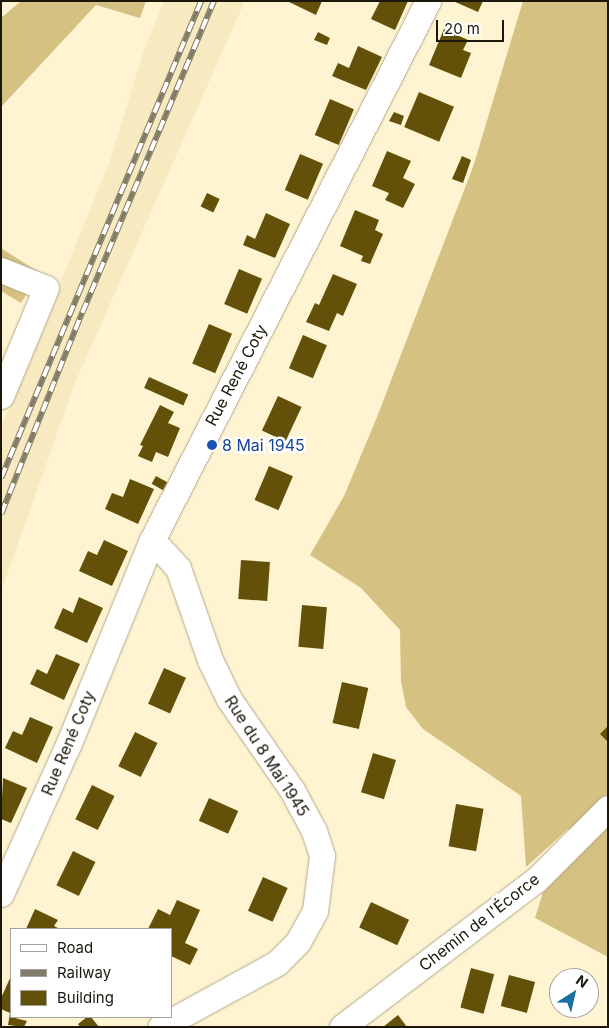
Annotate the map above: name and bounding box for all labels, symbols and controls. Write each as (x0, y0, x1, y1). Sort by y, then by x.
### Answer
scale bar (439, 10, 506, 42)
text: 20 m (444, 19, 480, 38)
street label: Rue René Coty (201, 321, 271, 429)
place label: 8 Mai 1945 (222, 435, 305, 455)
marker: 8 Mai 1945 (206, 439, 218, 451)
street label: Rue René Coty (37, 688, 99, 798)
street label: Rue du 8 Mai 1945 (221, 692, 313, 820)
street label: Chemin de l'Écorce (415, 869, 543, 975)
legend (10, 928, 172, 1018)
text: Road (57, 938, 93, 957)
text: Railway (57, 963, 111, 982)
north arrow (549, 968, 599, 1018)
text: N (573, 971, 592, 991)
text: Building (57, 988, 114, 1007)

